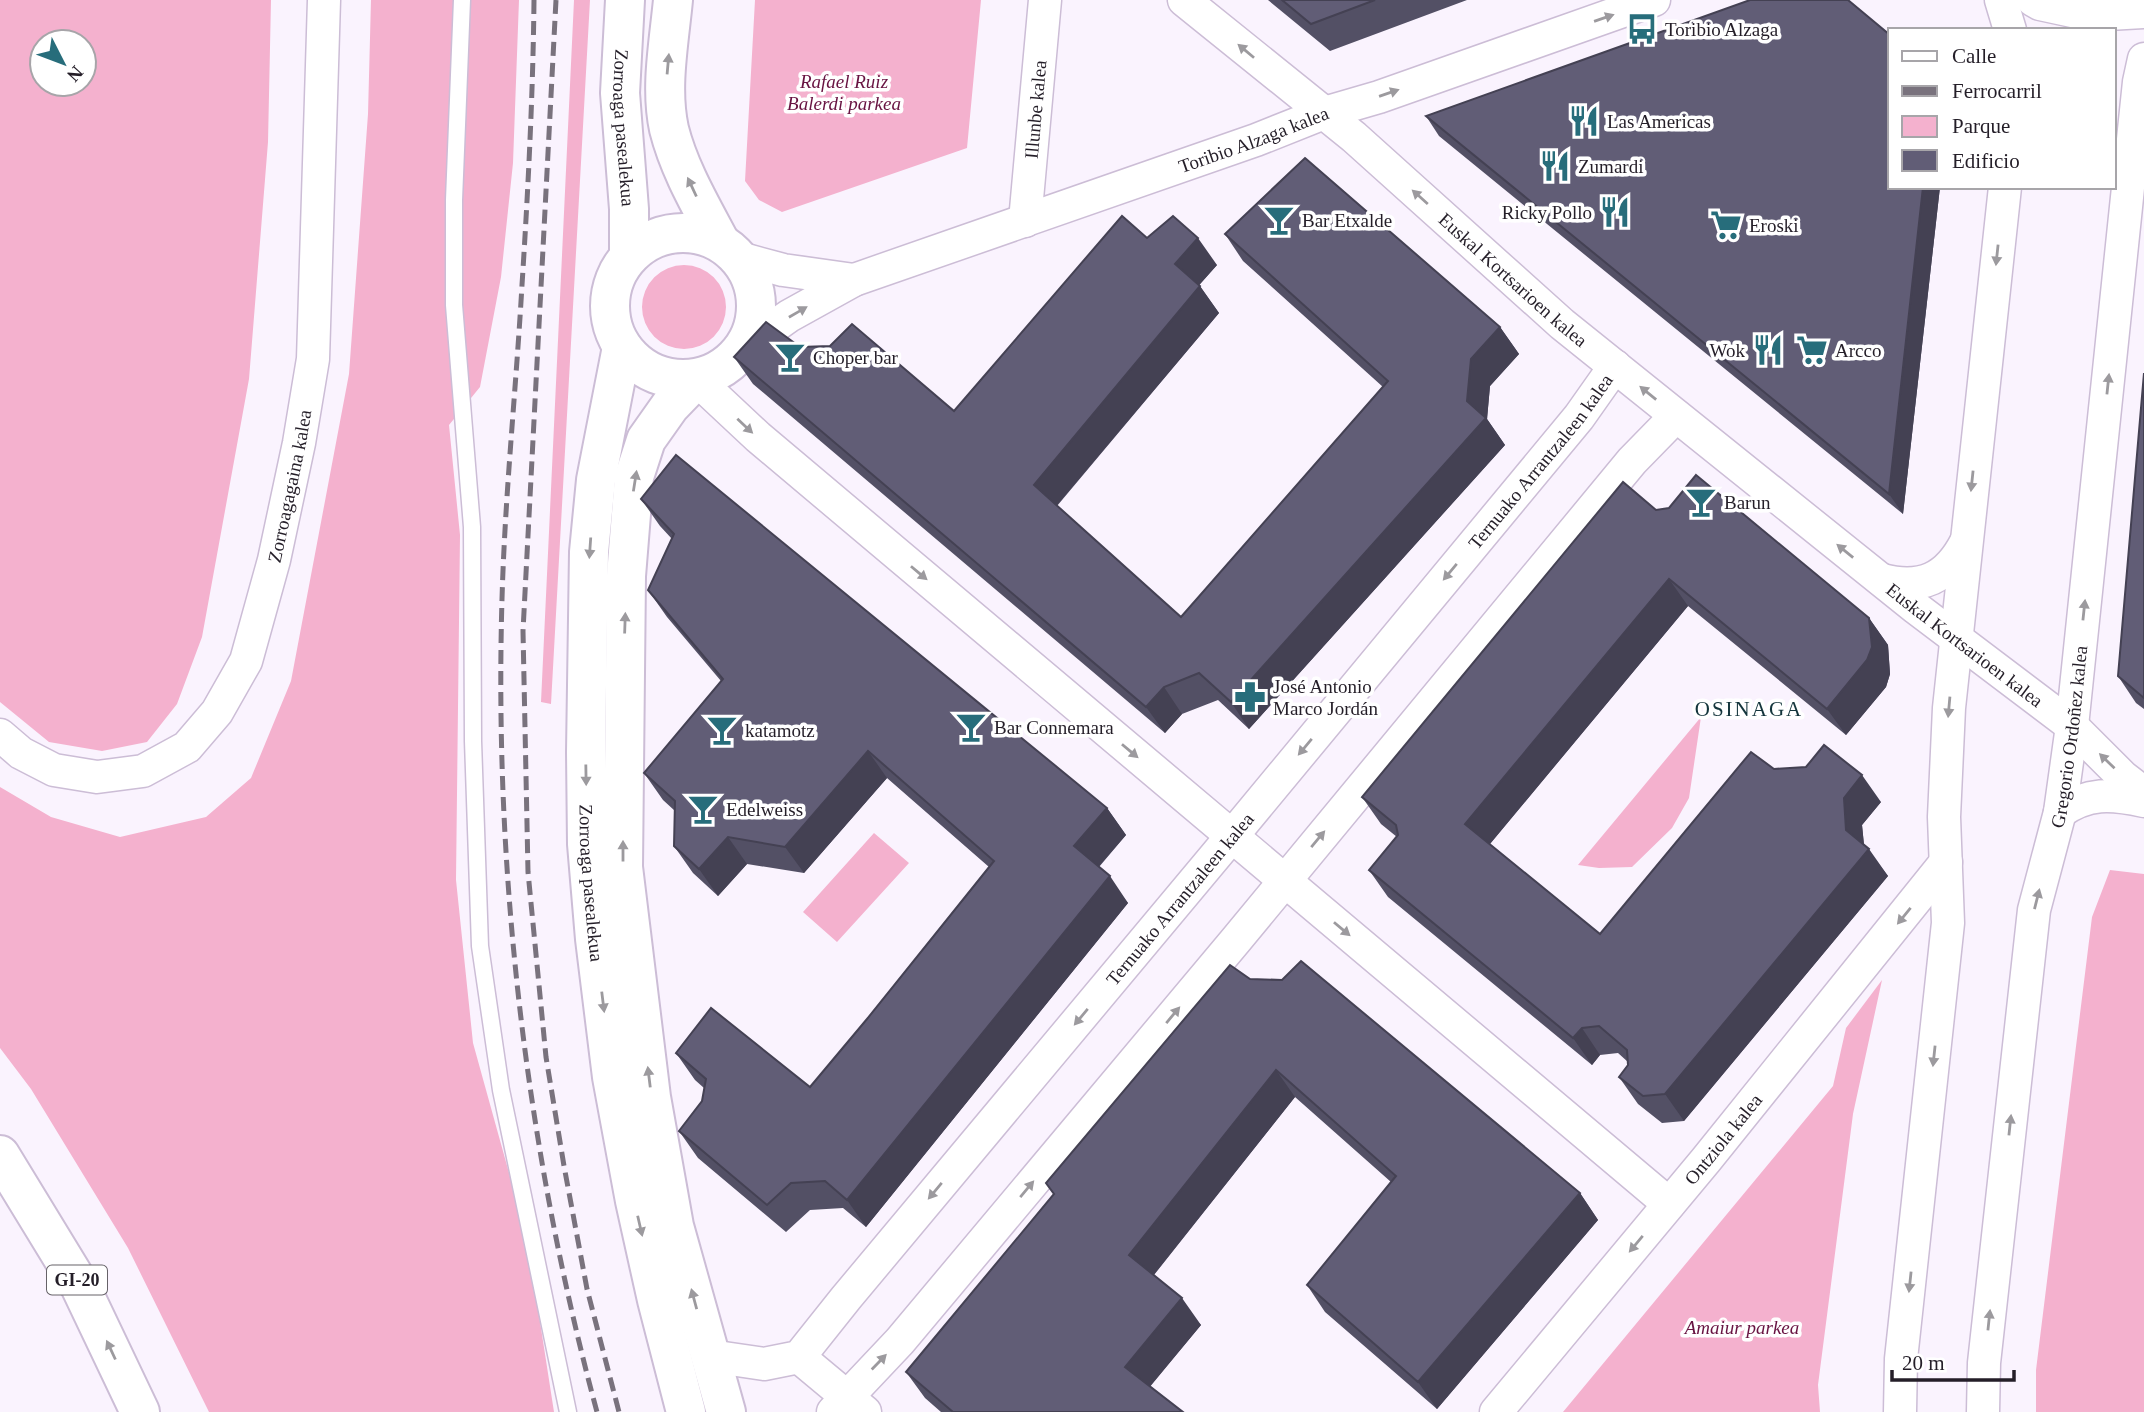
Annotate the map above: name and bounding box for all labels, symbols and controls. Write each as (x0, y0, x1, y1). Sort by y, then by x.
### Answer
one-way arrow (1593, 12, 1614, 23)
bus stop icon: Toribio Alzaga (1625, 12, 1659, 46)
place label: Toribio Alzaga (1665, 19, 1779, 40)
north arrow (28, 28, 98, 98)
legend (1888, 28, 2116, 189)
one-way arrow (1237, 44, 1254, 59)
text: Calle (1952, 44, 1996, 68)
street label: Zorroaga pasealekua (609, 48, 639, 208)
one-way arrow (663, 53, 674, 75)
street label: Illunbe kalea (1021, 59, 1051, 160)
text: N (63, 62, 88, 86)
park label: Rafael Ruiz Balerdi parkea (787, 71, 901, 114)
text: Ferrocarril (1952, 79, 2042, 103)
one-way arrow (1379, 87, 1400, 98)
street label: Toribio Alzaga kalea (1176, 102, 1332, 177)
restaurant icon: Las Americas (1567, 104, 1601, 138)
place label: Las Americas (1607, 111, 1711, 132)
text: Parque (1952, 114, 2010, 138)
restaurant icon: Zumardi (1538, 149, 1572, 183)
text: Edificio (1952, 149, 2020, 173)
place label: Zumardi (1578, 156, 1643, 177)
one-way arrow (686, 177, 697, 197)
one-way arrow (1411, 189, 1429, 205)
restaurant icon: Ricky Pollo (1598, 195, 1632, 229)
place label: Ricky Pollo (1502, 202, 1592, 223)
bar icon: Bar Etxalde (1262, 203, 1296, 237)
supermarket icon: Eroski (1709, 208, 1743, 242)
street label: Euskal Kortsarioen kalea (1434, 209, 1592, 351)
place label: Bar Etxalde (1302, 210, 1392, 231)
place label: Eroski (1749, 215, 1799, 236)
one-way arrow (1991, 244, 2002, 266)
one-way arrow (788, 306, 807, 318)
restaurant icon: Wok (1751, 333, 1785, 367)
supermarket icon: Arcco (1795, 333, 1829, 367)
bar icon: Choper bar (773, 340, 807, 374)
place label: Wok (1710, 340, 1745, 361)
place label: Arcco (1835, 340, 1881, 361)
place label: Choper bar (813, 347, 899, 368)
street label: Ternuako Arrantzaleen kalea (1464, 370, 1617, 553)
one-way arrow (2103, 372, 2114, 394)
one-way arrow (1640, 386, 1657, 401)
street label: Zorroagagaina kalea (264, 408, 315, 565)
one-way arrow (737, 417, 754, 434)
one-way arrow (630, 470, 641, 492)
one-way arrow (1967, 470, 1978, 492)
bar icon: Barun (1684, 485, 1718, 519)
place label: Barun (1724, 492, 1771, 513)
one-way arrow (584, 537, 595, 559)
one-way arrow (1836, 543, 1854, 558)
one-way arrow (1443, 564, 1458, 581)
one-way arrow (910, 565, 928, 581)
street label: Euskal Kortsarioen kalea (1882, 579, 2047, 712)
one-way arrow (2078, 599, 2089, 621)
one-way arrow (619, 612, 631, 634)
street label: Gregorio Ordoñez kalea (2046, 644, 2091, 830)
place label: José Antonio Marco Jordán (1273, 676, 1378, 719)
pharmacy icon: José Antonio Marco Jordán (1233, 680, 1267, 714)
district label: OSINAGA (1695, 697, 1803, 721)
one-way arrow (1943, 697, 1954, 719)
bar icon: Bar Connemara (954, 710, 988, 744)
bar icon: katamotz (705, 713, 739, 747)
place label: Bar Connemara (994, 717, 1114, 738)
place label: katamotz (745, 720, 815, 741)
one-way arrow (1297, 738, 1312, 756)
one-way arrow (1122, 743, 1139, 758)
one-way arrow (2099, 753, 2116, 769)
one-way arrow (580, 764, 592, 786)
bar icon: Edelweiss (686, 792, 720, 826)
place label: Edelweiss (726, 799, 803, 820)
street label: Zorroaga pasealekua (576, 804, 608, 963)
street label: Ternuako Arrantzaleen kalea (1102, 808, 1258, 989)
one-way arrow (1310, 830, 1326, 848)
one-way arrow (617, 839, 629, 861)
one-way arrow (2032, 888, 2043, 910)
one-way arrow (1897, 907, 1912, 924)
one-way arrow (1333, 921, 1351, 937)
one-way arrow (597, 991, 608, 1013)
one-way arrow (1166, 1006, 1181, 1024)
one-way arrow (1074, 1008, 1089, 1025)
one-way arrow (1928, 1045, 1939, 1067)
one-way arrow (643, 1066, 654, 1088)
street label: Ontziola kalea (1680, 1089, 1766, 1189)
one-way arrow (2004, 1114, 2015, 1136)
one-way arrow (1019, 1180, 1035, 1198)
one-way arrow (927, 1182, 943, 1200)
one-way arrow (635, 1215, 646, 1237)
one-way arrow (1629, 1235, 1644, 1252)
road number: GI-20 (47, 1266, 107, 1294)
one-way arrow (1904, 1271, 1915, 1293)
one-way arrow (688, 1288, 699, 1310)
one-way arrow (1983, 1308, 1994, 1330)
park label: Amaiur parkea (1683, 1317, 1799, 1338)
scale bar (1892, 1338, 2014, 1382)
one-way arrow (105, 1340, 116, 1360)
text: 20 m (1902, 1351, 1945, 1375)
one-way arrow (871, 1354, 887, 1371)

